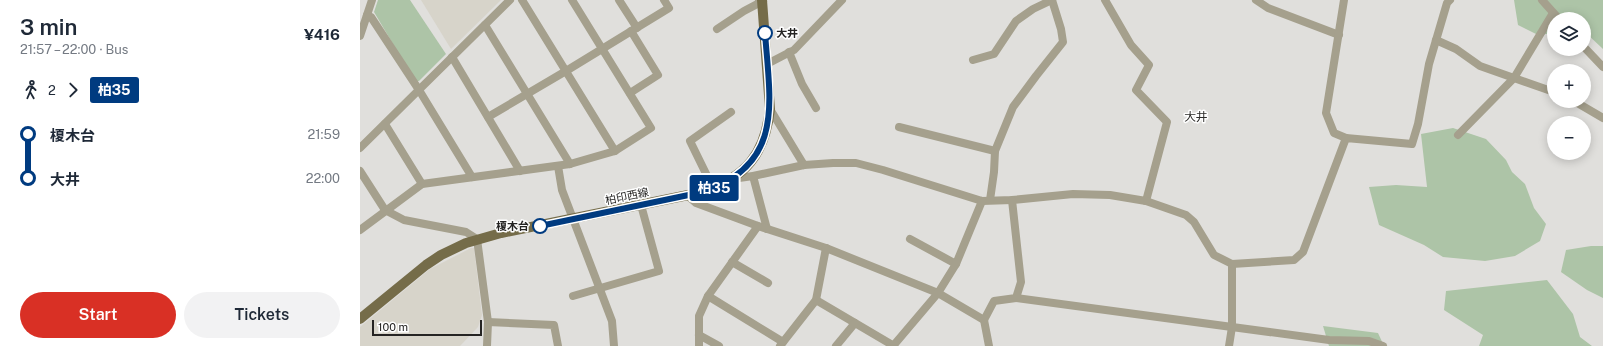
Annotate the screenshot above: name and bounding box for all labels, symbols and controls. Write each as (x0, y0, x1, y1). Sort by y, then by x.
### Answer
map controls (1547, 12, 1591, 160)
button: layers (1547, 12, 1591, 56)
text: 3 min (20, 14, 77, 40)
marker: 大井 (757, 25, 773, 41)
text: ¥416 (304, 26, 340, 43)
place label: 大井 (776, 27, 798, 39)
text: 21:57 – 22:00 · Bus (20, 42, 128, 57)
button: + (1547, 64, 1591, 108)
icon: walk (20, 79, 42, 101)
icon: forward (62, 79, 84, 101)
text: 柏35 (98, 82, 131, 98)
text: 2 (48, 83, 56, 98)
district label: 大井 (1184, 110, 1208, 124)
button: − (1547, 116, 1591, 160)
text: 榎木台 (50, 127, 95, 144)
text: 21:59 (308, 127, 340, 142)
text: 大井 (50, 171, 80, 188)
text: 22:00 (306, 171, 340, 186)
line badge: 柏35 (691, 175, 737, 201)
text: 柏35 (698, 180, 730, 196)
street label: 柏印西線 (604, 186, 650, 206)
marker: 榎木台 (532, 218, 548, 234)
place label: 榎木台 (496, 220, 529, 232)
button: Start (20, 292, 176, 338)
button: Tickets (184, 292, 340, 338)
scale bar (372, 318, 482, 337)
text: 100 m (378, 321, 408, 333)

